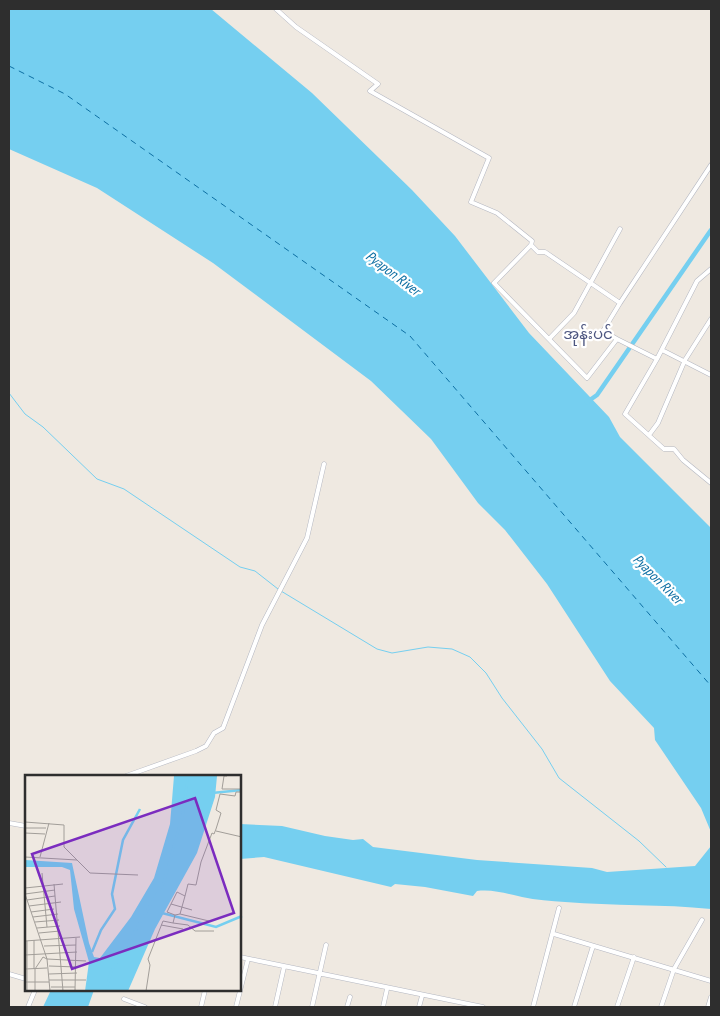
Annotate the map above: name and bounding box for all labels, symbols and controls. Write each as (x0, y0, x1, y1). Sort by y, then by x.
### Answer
water label: Pyapon River (362, 247, 425, 301)
district label: အုန်းပင် (563, 324, 613, 346)
water label: Pyapon River (629, 550, 688, 609)
inset map (25, 775, 241, 991)

